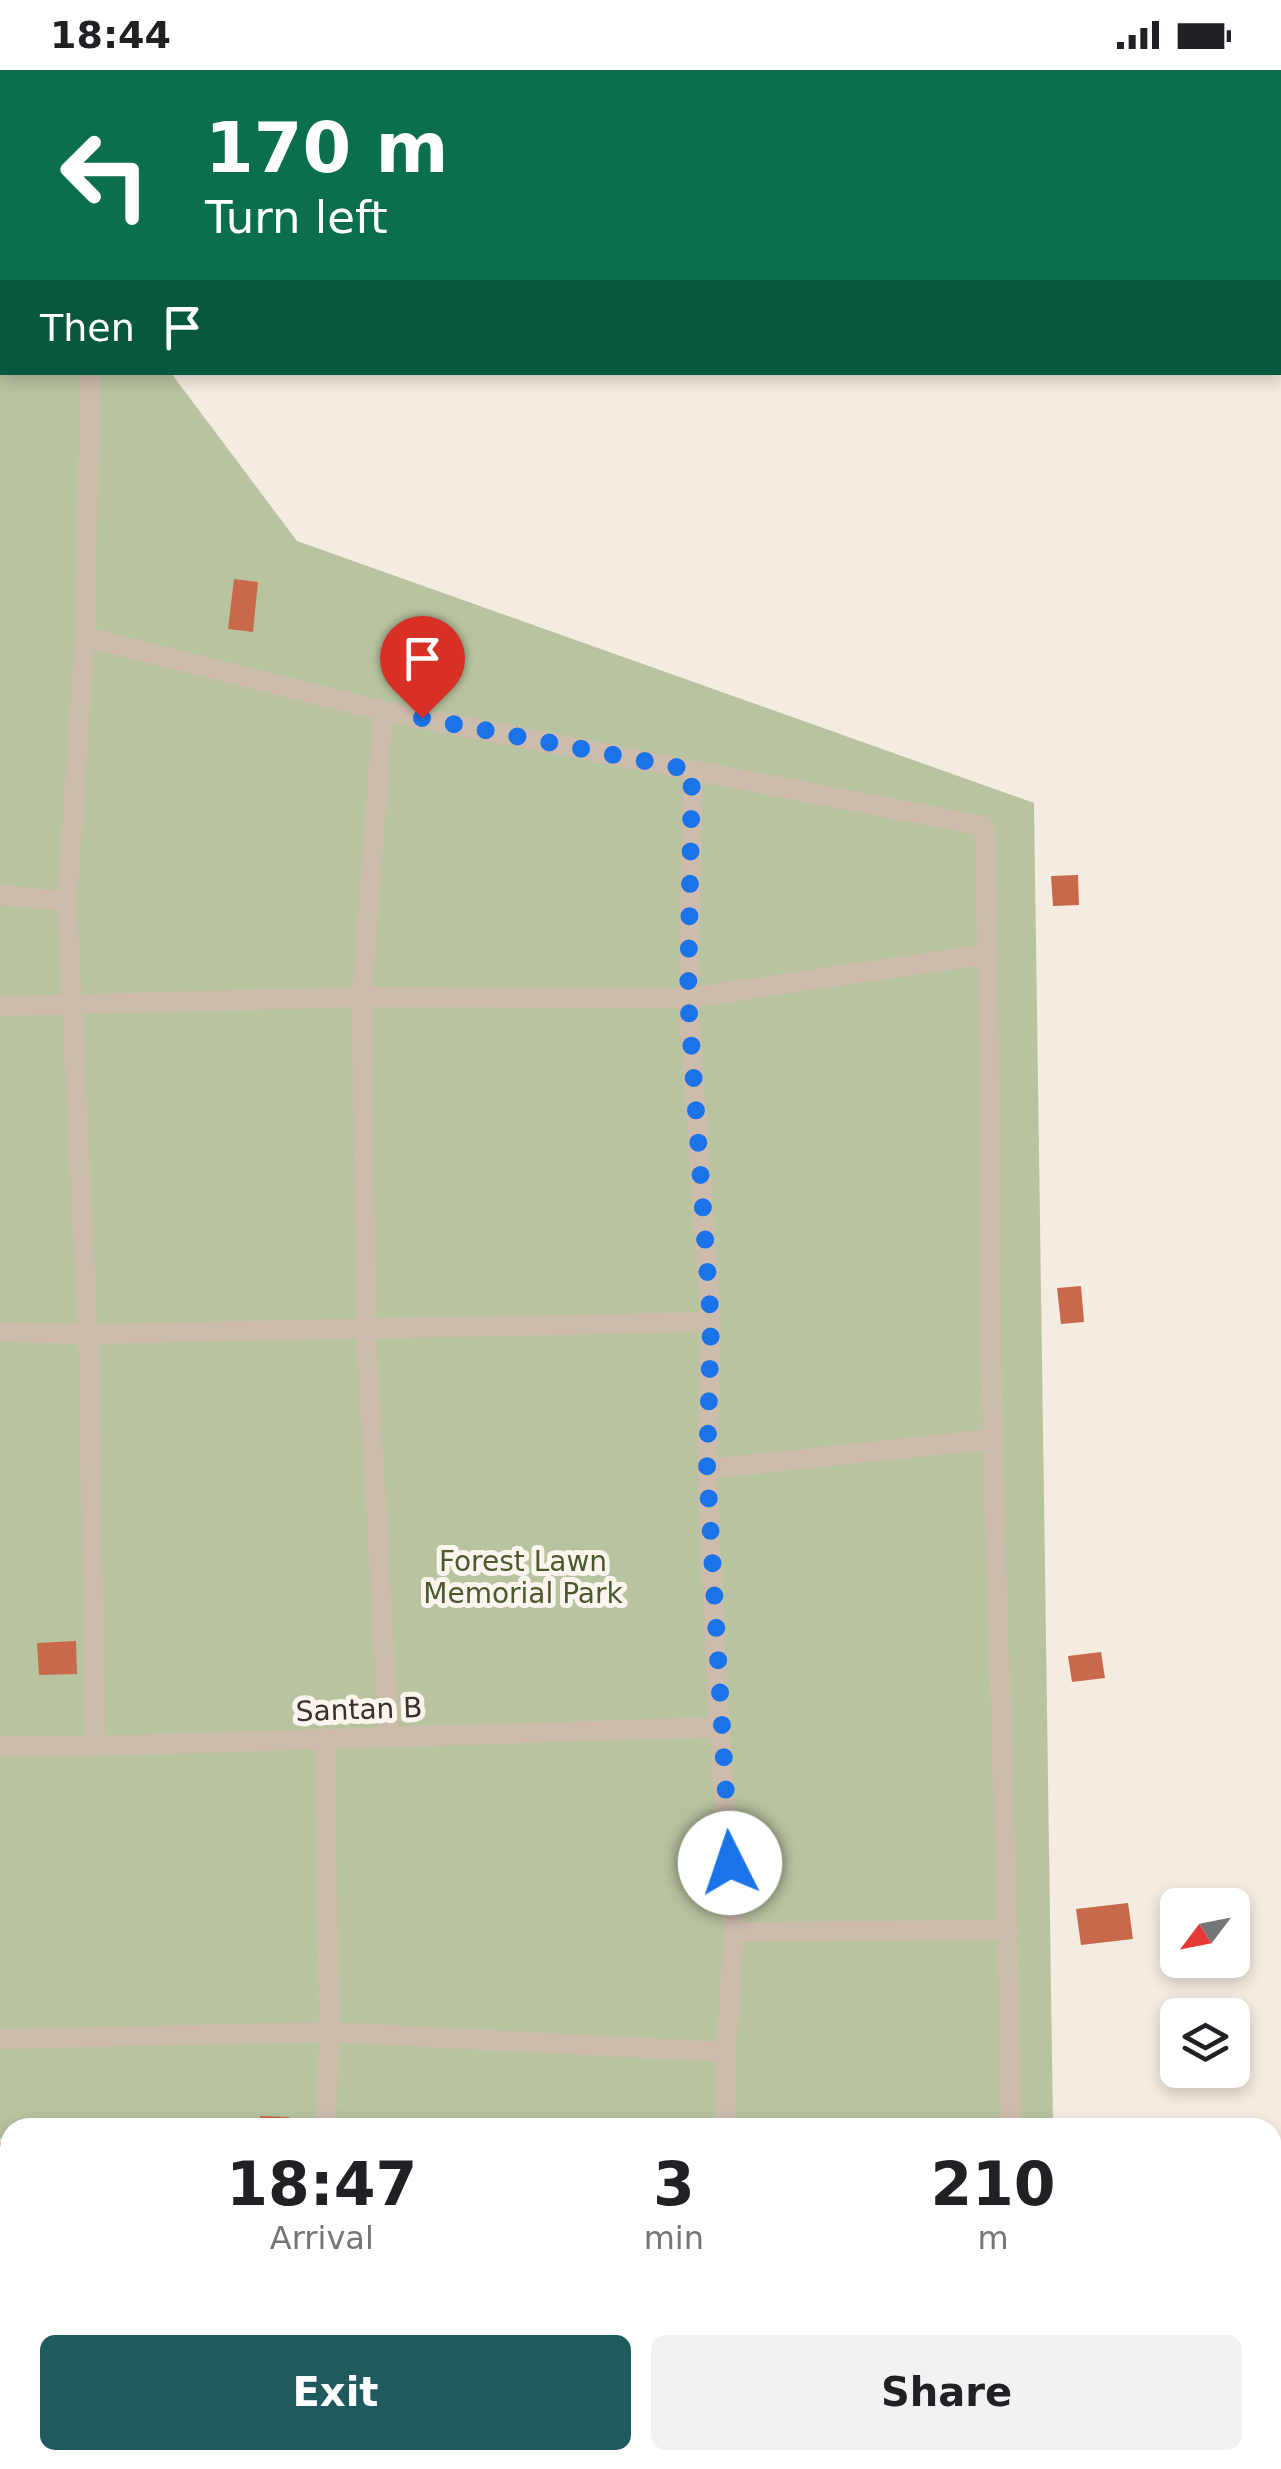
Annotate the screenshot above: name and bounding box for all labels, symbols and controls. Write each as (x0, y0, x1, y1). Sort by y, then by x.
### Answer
text: 18:44 (50, 13, 171, 57)
text: 170 m (205, 107, 448, 189)
icon: left (40, 110, 170, 240)
text: Turn left (205, 191, 388, 244)
icon: arrive (155, 300, 210, 355)
text: Then (40, 306, 135, 350)
pin (380, 616, 465, 719)
icon: arrive (395, 631, 450, 686)
park label: Forest Lawn Memorial Park (423, 1545, 623, 1610)
street label: Santan B (295, 1691, 423, 1728)
position arrow (678, 1811, 782, 1915)
north arrow (1160, 1888, 1250, 1978)
map controls (1160, 1888, 1250, 2088)
button: layers (1160, 1998, 1250, 2088)
text: 18:47 (226, 2149, 417, 2219)
text: 3 (653, 2149, 695, 2219)
text: 210 (930, 2149, 1056, 2219)
text: Arrival (270, 2219, 374, 2257)
text: min (644, 2219, 704, 2257)
text: m (977, 2219, 1009, 2257)
button: Exit (40, 2335, 631, 2450)
button: Share (651, 2335, 1242, 2450)

